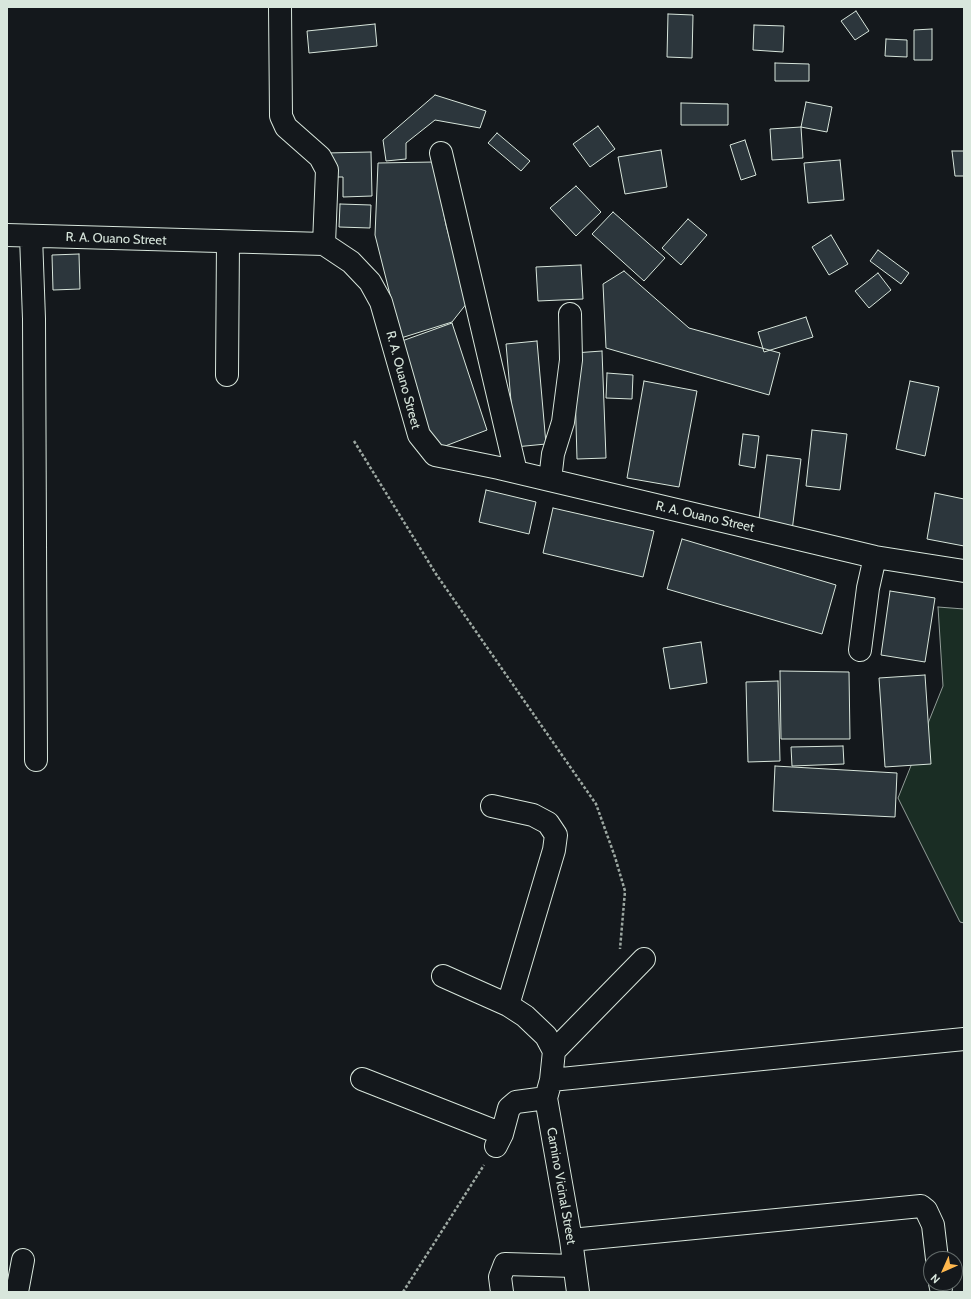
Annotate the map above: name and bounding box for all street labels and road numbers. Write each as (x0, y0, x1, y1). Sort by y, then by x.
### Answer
street label: R. A. Ouano Street (65, 229, 167, 249)
street label: R. A. Ouano Street (382, 329, 424, 431)
street label: R. A. Ouano Street (654, 498, 756, 536)
street label: Camino Vicinal Street (543, 1126, 579, 1246)

